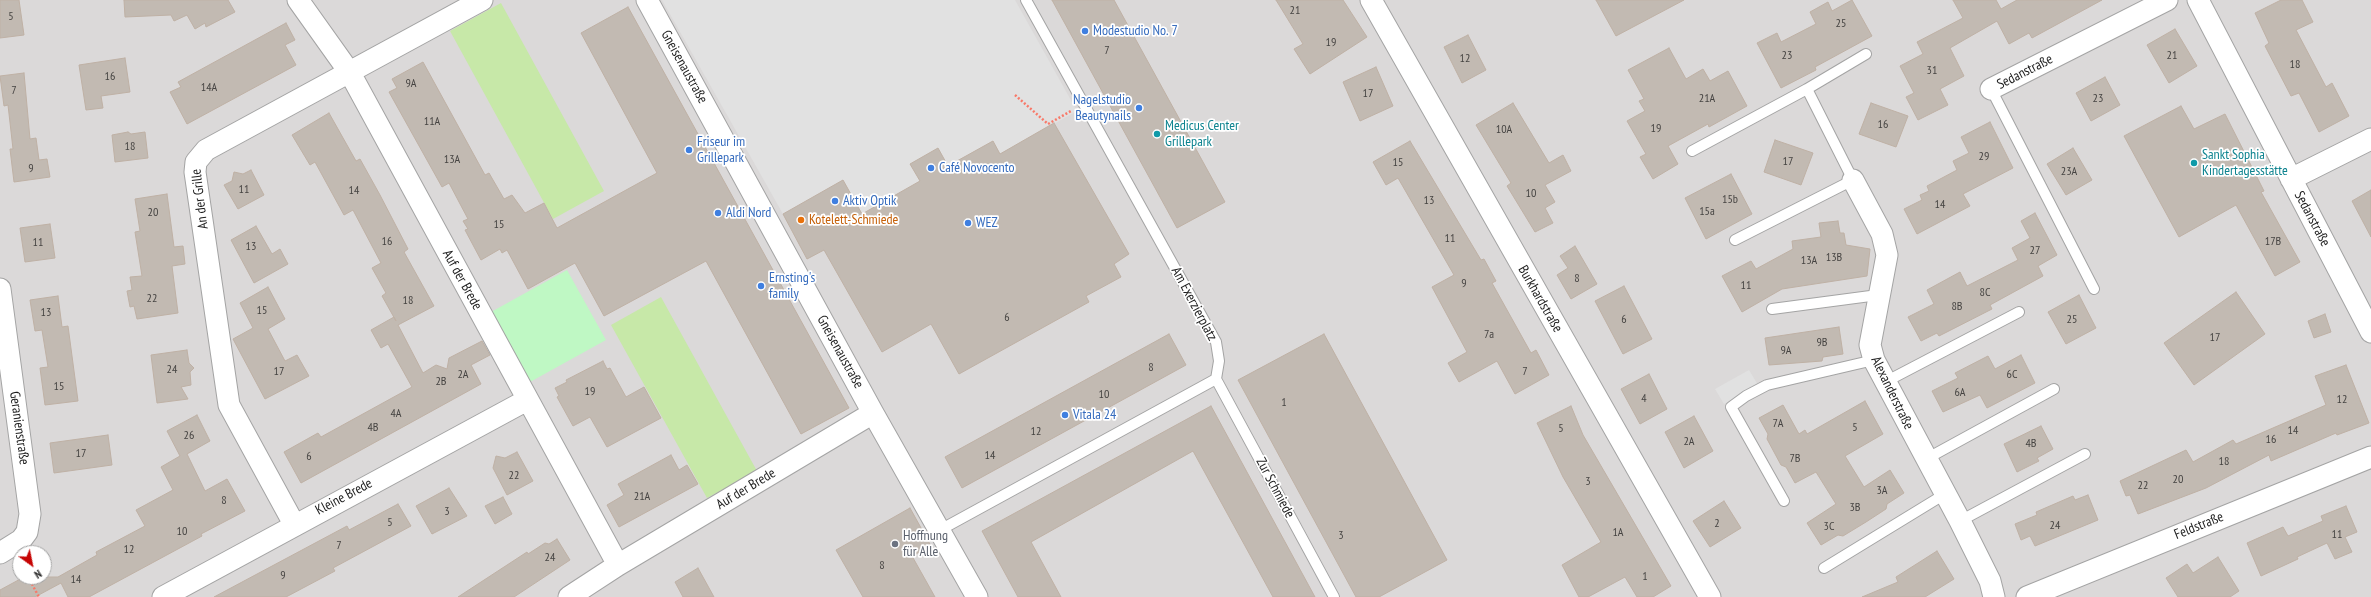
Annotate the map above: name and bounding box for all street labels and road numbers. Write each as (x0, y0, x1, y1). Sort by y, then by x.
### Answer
street label: Gneisenaustraße (657, 28, 711, 106)
street label: Sedanstraße (1994, 51, 2056, 93)
street label: An der Grille (188, 168, 212, 230)
street label: Sedanstraße (2290, 188, 2334, 250)
street label: Auf der Brede (439, 247, 485, 313)
street label: Burkhardstraße (1514, 263, 1566, 335)
street label: Am Exerzierplatz (1167, 264, 1221, 344)
street label: Gneisenaustraße (813, 313, 867, 391)
street label: Alexanderstraße (1867, 354, 1917, 432)
street label: Geranienstraße (6, 390, 32, 466)
street label: Zur Schmiede (1252, 455, 1298, 521)
street label: Auf der Brede (713, 465, 779, 513)
street label: Kleine Brede (313, 475, 375, 519)
street label: Feldstraße (2172, 509, 2226, 543)

